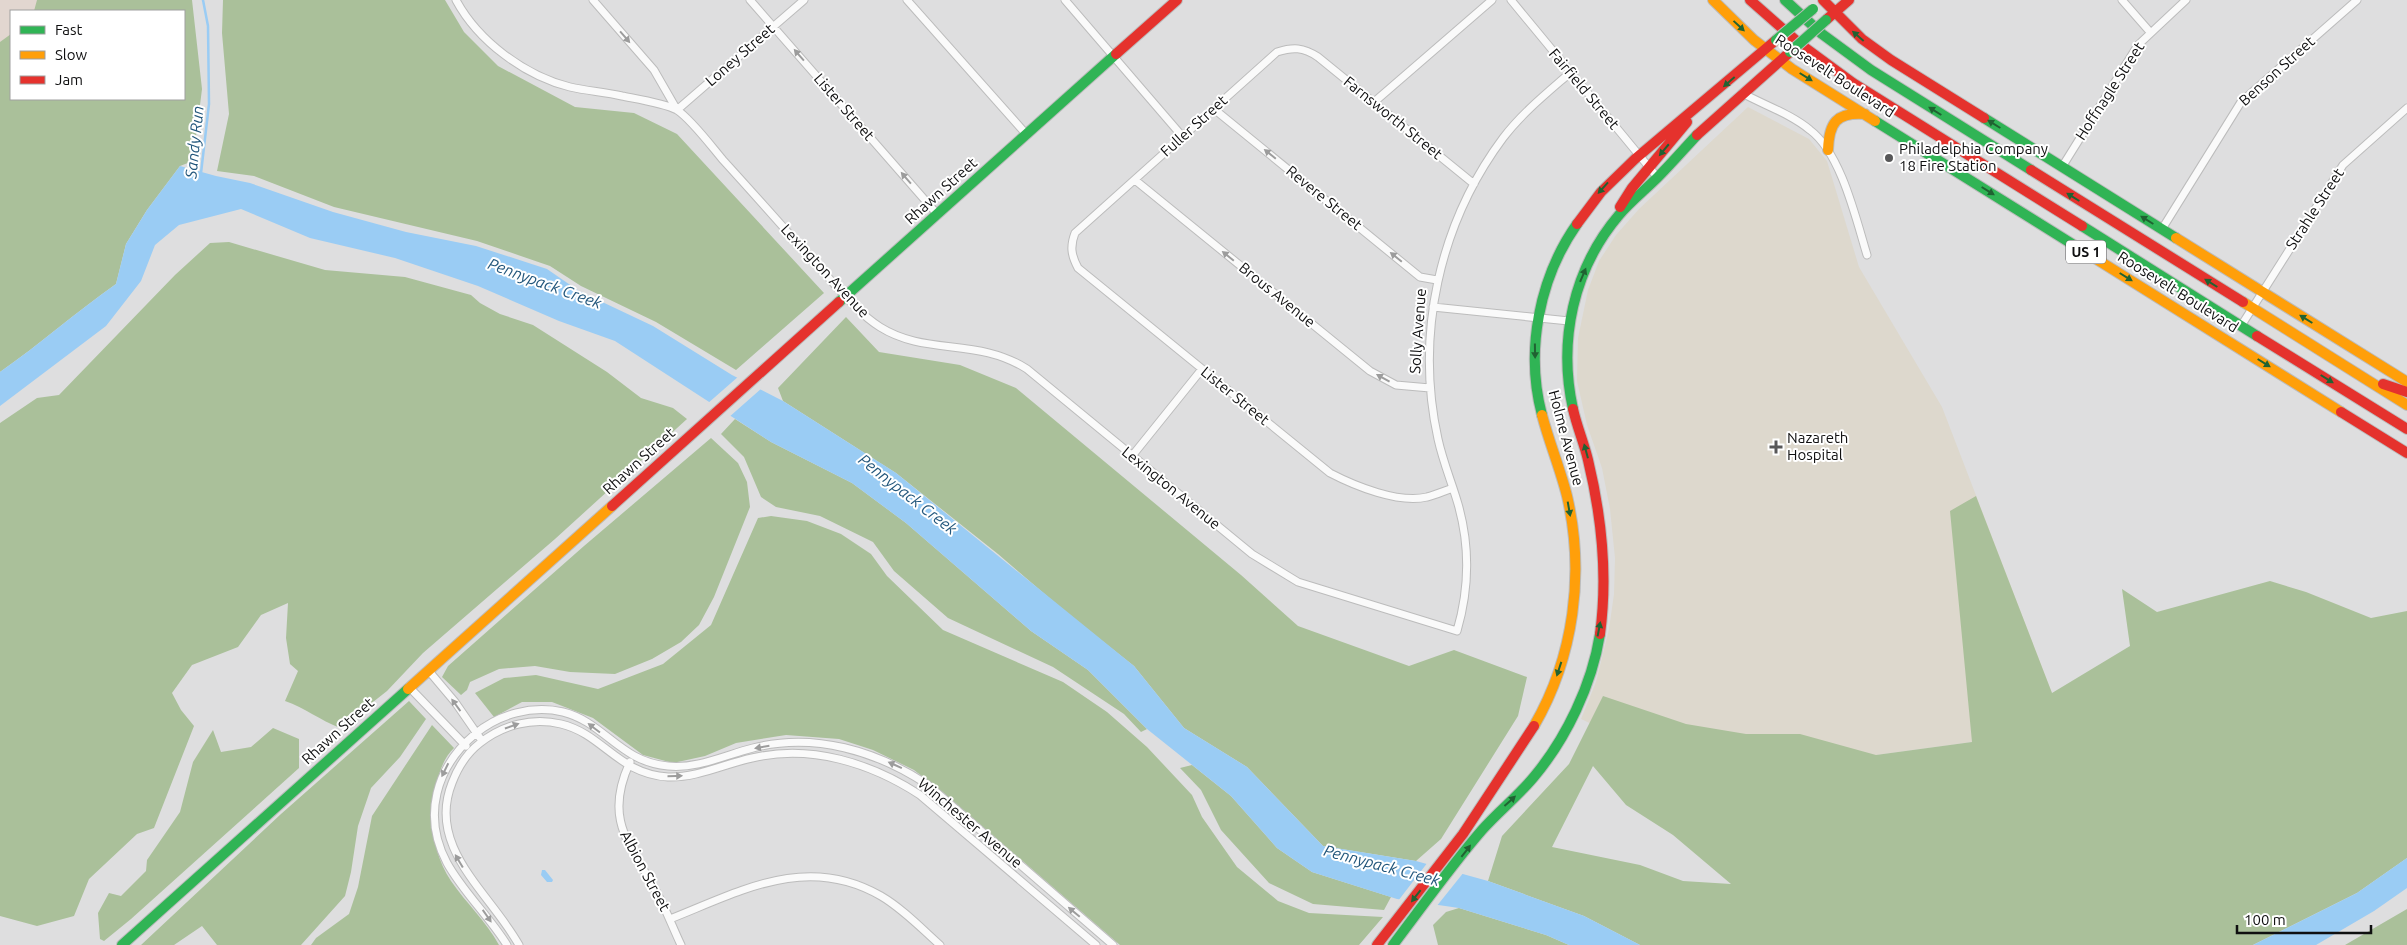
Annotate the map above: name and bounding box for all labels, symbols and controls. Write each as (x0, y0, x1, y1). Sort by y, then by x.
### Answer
legend (10, 10, 185, 100)
street label: Loney Street (702, 20, 778, 89)
one-way arrow (1732, 20, 1744, 32)
text: Fast (55, 21, 83, 38)
one-way arrow (619, 30, 631, 42)
one-way arrow (1852, 30, 1865, 41)
street label: Roosevelt Boulevard (1772, 31, 1898, 121)
street label: Benson Street (2235, 32, 2318, 109)
street label: Hoffnagle Street (2072, 39, 2148, 143)
street label: Fairfield Street (1546, 45, 1623, 133)
text: Slow (55, 46, 88, 63)
one-way arrow (793, 50, 805, 62)
street label: Lister Street (811, 70, 878, 144)
text: Jam (55, 71, 83, 88)
street label: Farnsworth Street (1341, 73, 1446, 163)
one-way arrow (1799, 73, 1812, 82)
one-way arrow (1723, 76, 1736, 87)
street label: Fuller Street (1157, 91, 1230, 160)
water label: Sandy Run (181, 105, 207, 180)
one-way arrow (1928, 106, 1941, 115)
one-way arrow (1988, 120, 2001, 129)
place label: Philadelphia Company 18 Fire Station (1899, 140, 2048, 174)
one-way arrow (1658, 143, 1669, 156)
one-way arrow (1263, 149, 1276, 160)
marker: Philadelphia Company 18 Fire Station (1883, 152, 1895, 164)
street label: Rhawn Street (901, 154, 980, 227)
street label: Revere Street (1283, 162, 1366, 233)
street label: Strahle Street (2282, 165, 2347, 252)
one-way arrow (900, 172, 911, 185)
one-way arrow (1597, 182, 1609, 194)
one-way arrow (1982, 187, 1995, 196)
one-way arrow (2066, 192, 2079, 201)
one-way arrow (2140, 215, 2153, 224)
street label: Lexington Avenue (778, 220, 873, 321)
road number: US 1 (2066, 240, 2106, 264)
street label: Roosevelt Boulevard (2115, 248, 2242, 336)
one-way arrow (1222, 250, 1235, 261)
one-way arrow (1389, 251, 1402, 262)
water label: Pennypack Creek (486, 254, 605, 312)
street label: Brous Avenue (1236, 259, 1319, 330)
one-way arrow (1580, 268, 1588, 282)
one-way arrow (2119, 273, 2133, 282)
one-way arrow (2204, 278, 2217, 287)
street label: Solly Avenue (1406, 288, 1429, 374)
one-way arrow (2300, 315, 2313, 324)
one-way arrow (1531, 343, 1539, 359)
one-way arrow (2257, 359, 2270, 368)
street label: Lister Street (1198, 363, 1273, 428)
one-way arrow (1376, 374, 1390, 383)
one-way arrow (2321, 375, 2334, 384)
street label: Holme Avenue (1546, 388, 1587, 488)
street label: Rhawn Street (599, 424, 678, 497)
place label: Nazareth Hospital (1787, 429, 1848, 463)
marker: Nazareth Hospital (1769, 440, 1783, 454)
street label: Lexington Avenue (1119, 443, 1224, 532)
one-way arrow (1582, 444, 1590, 459)
water label: Pennypack Creek (855, 450, 961, 538)
one-way arrow (1566, 501, 1574, 517)
one-way arrow (1596, 621, 1604, 637)
one-way arrow (1555, 662, 1562, 677)
street label: Rhawn Street (298, 694, 377, 767)
one-way arrow (451, 699, 462, 712)
one-way arrow (505, 722, 520, 730)
one-way arrow (587, 723, 600, 733)
one-way arrow (753, 743, 769, 751)
one-way arrow (888, 760, 902, 768)
one-way arrow (441, 763, 449, 777)
one-way arrow (667, 772, 683, 780)
street label: Winchester Avenue (915, 774, 1026, 871)
one-way arrow (1504, 795, 1516, 807)
street label: Albion Street (617, 828, 674, 914)
water label: Pennypack Creek (1322, 841, 1443, 889)
one-way arrow (1460, 845, 1471, 858)
one-way arrow (455, 855, 464, 868)
one-way arrow (1410, 889, 1421, 902)
scale bar (2237, 902, 2371, 934)
one-way arrow (1069, 906, 1081, 918)
one-way arrow (482, 909, 492, 922)
text: 100 m (2244, 911, 2286, 928)

